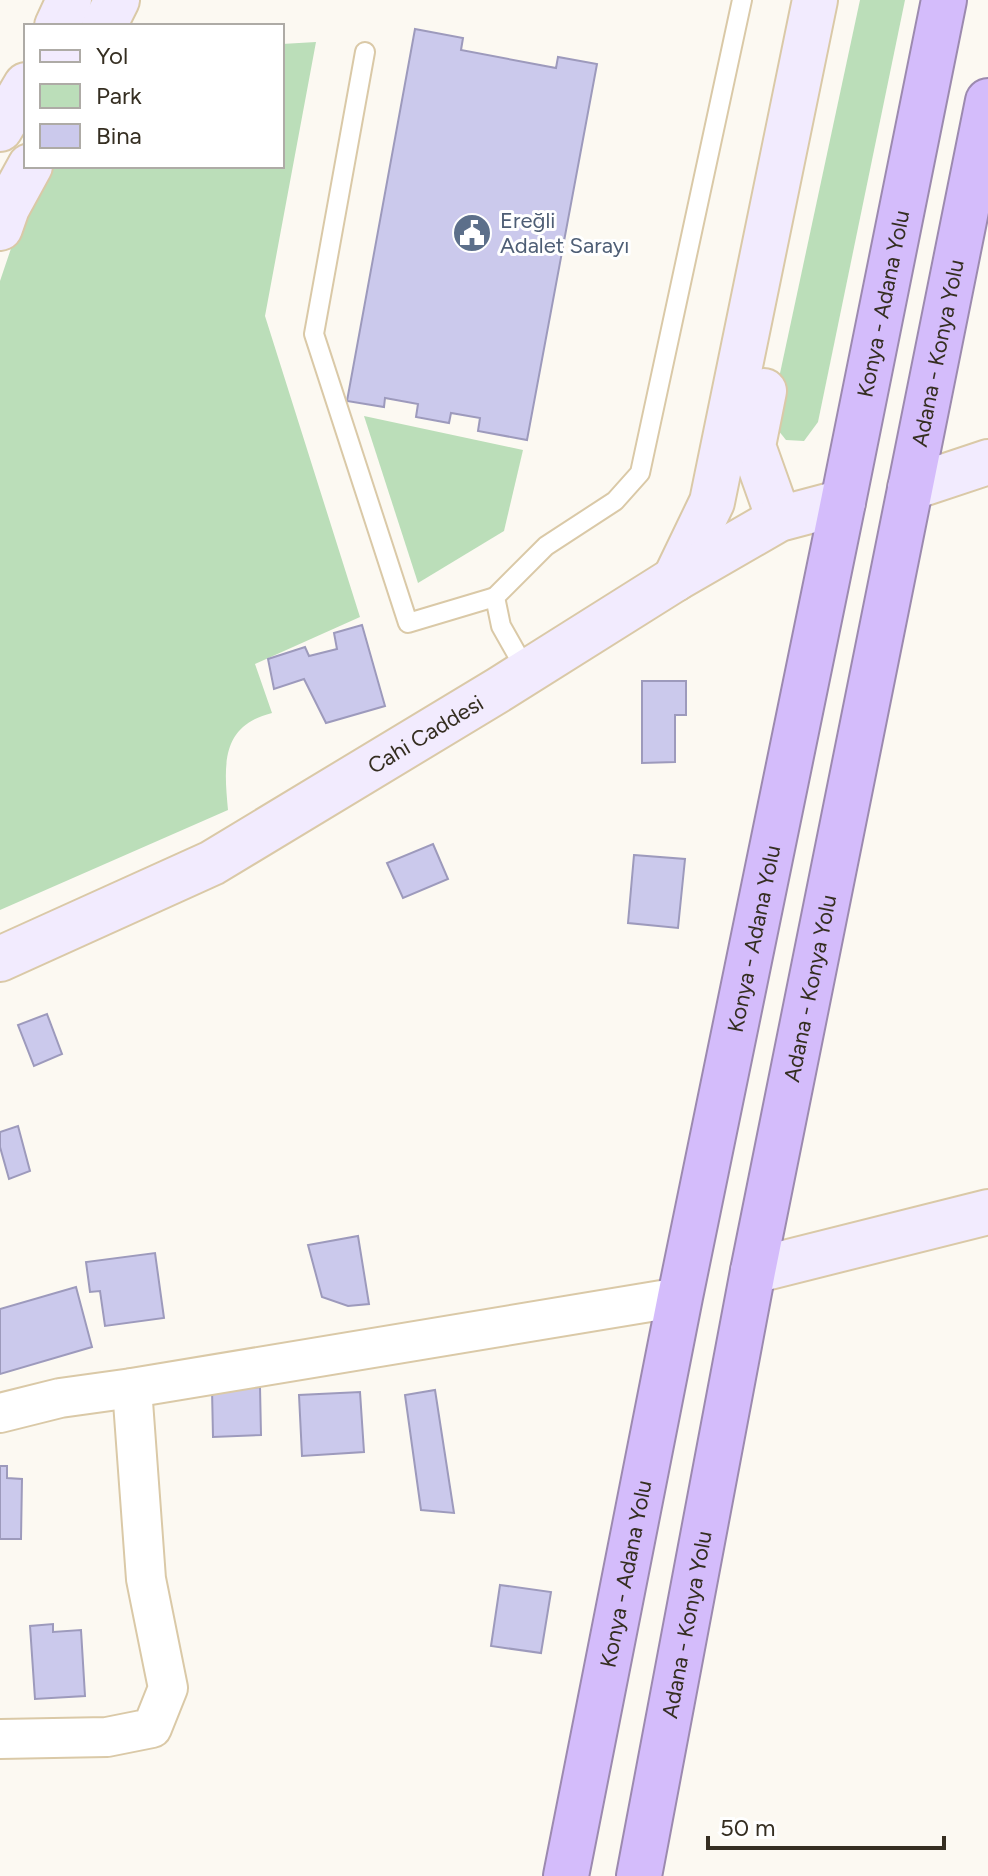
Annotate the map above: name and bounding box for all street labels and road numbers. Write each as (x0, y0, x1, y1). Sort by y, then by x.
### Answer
street label: Konya - Adana Yolu (851, 208, 915, 400)
street label: Adana - Konya Yolu (905, 257, 969, 449)
street label: Cahi Caddesi (363, 689, 488, 779)
street label: Konya - Adana Yolu (721, 843, 786, 1035)
street label: Adana - Konya Yolu (778, 892, 842, 1084)
street label: Konya - Adana Yolu (594, 1478, 657, 1670)
street label: Adana - Konya Yolu (656, 1528, 717, 1721)

